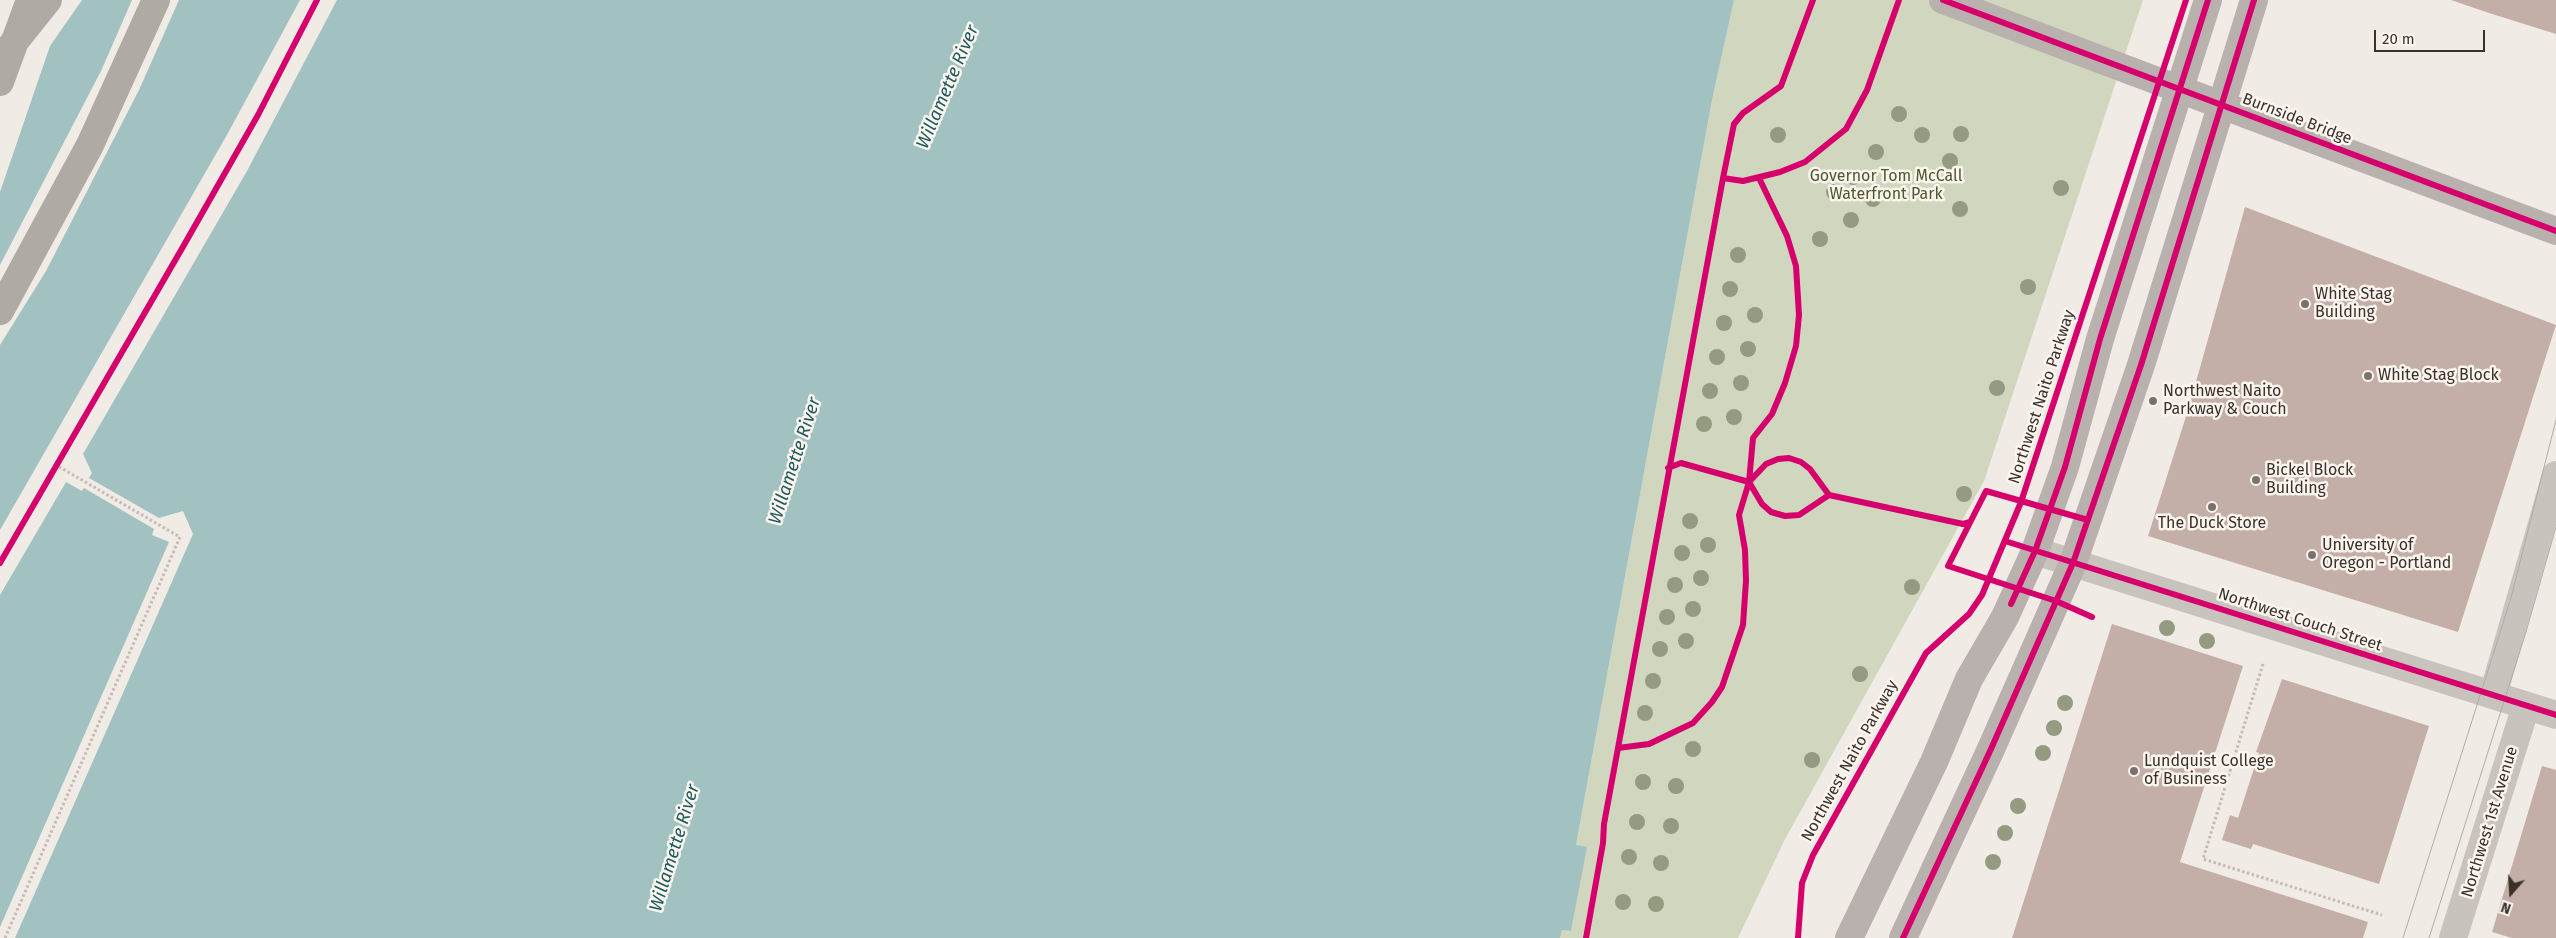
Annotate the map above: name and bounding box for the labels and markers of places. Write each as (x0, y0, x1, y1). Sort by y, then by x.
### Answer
place label: White Stag Building (2315, 285, 2392, 323)
marker: White Stag Building (2299, 298, 2311, 310)
place label: White Stag Block (2378, 366, 2499, 386)
marker: White Stag Block (2362, 370, 2374, 382)
place label: Northwest Naito Parkway & Couch (2163, 382, 2287, 420)
marker: Northwest Naito Parkway & Couch (2147, 395, 2159, 407)
place label: Bickel Block Building (2266, 461, 2353, 499)
marker: Bickel Block Building (2250, 474, 2262, 486)
marker: The Duck Store (2206, 501, 2218, 513)
place label: The Duck Store (2158, 514, 2266, 534)
place label: University of Oregon - Portland (2322, 536, 2451, 574)
marker: University of Oregon - Portland (2306, 549, 2318, 561)
place label: Lundquist College of Business (2144, 752, 2274, 790)
marker: Lundquist College of Business (2128, 765, 2140, 777)

